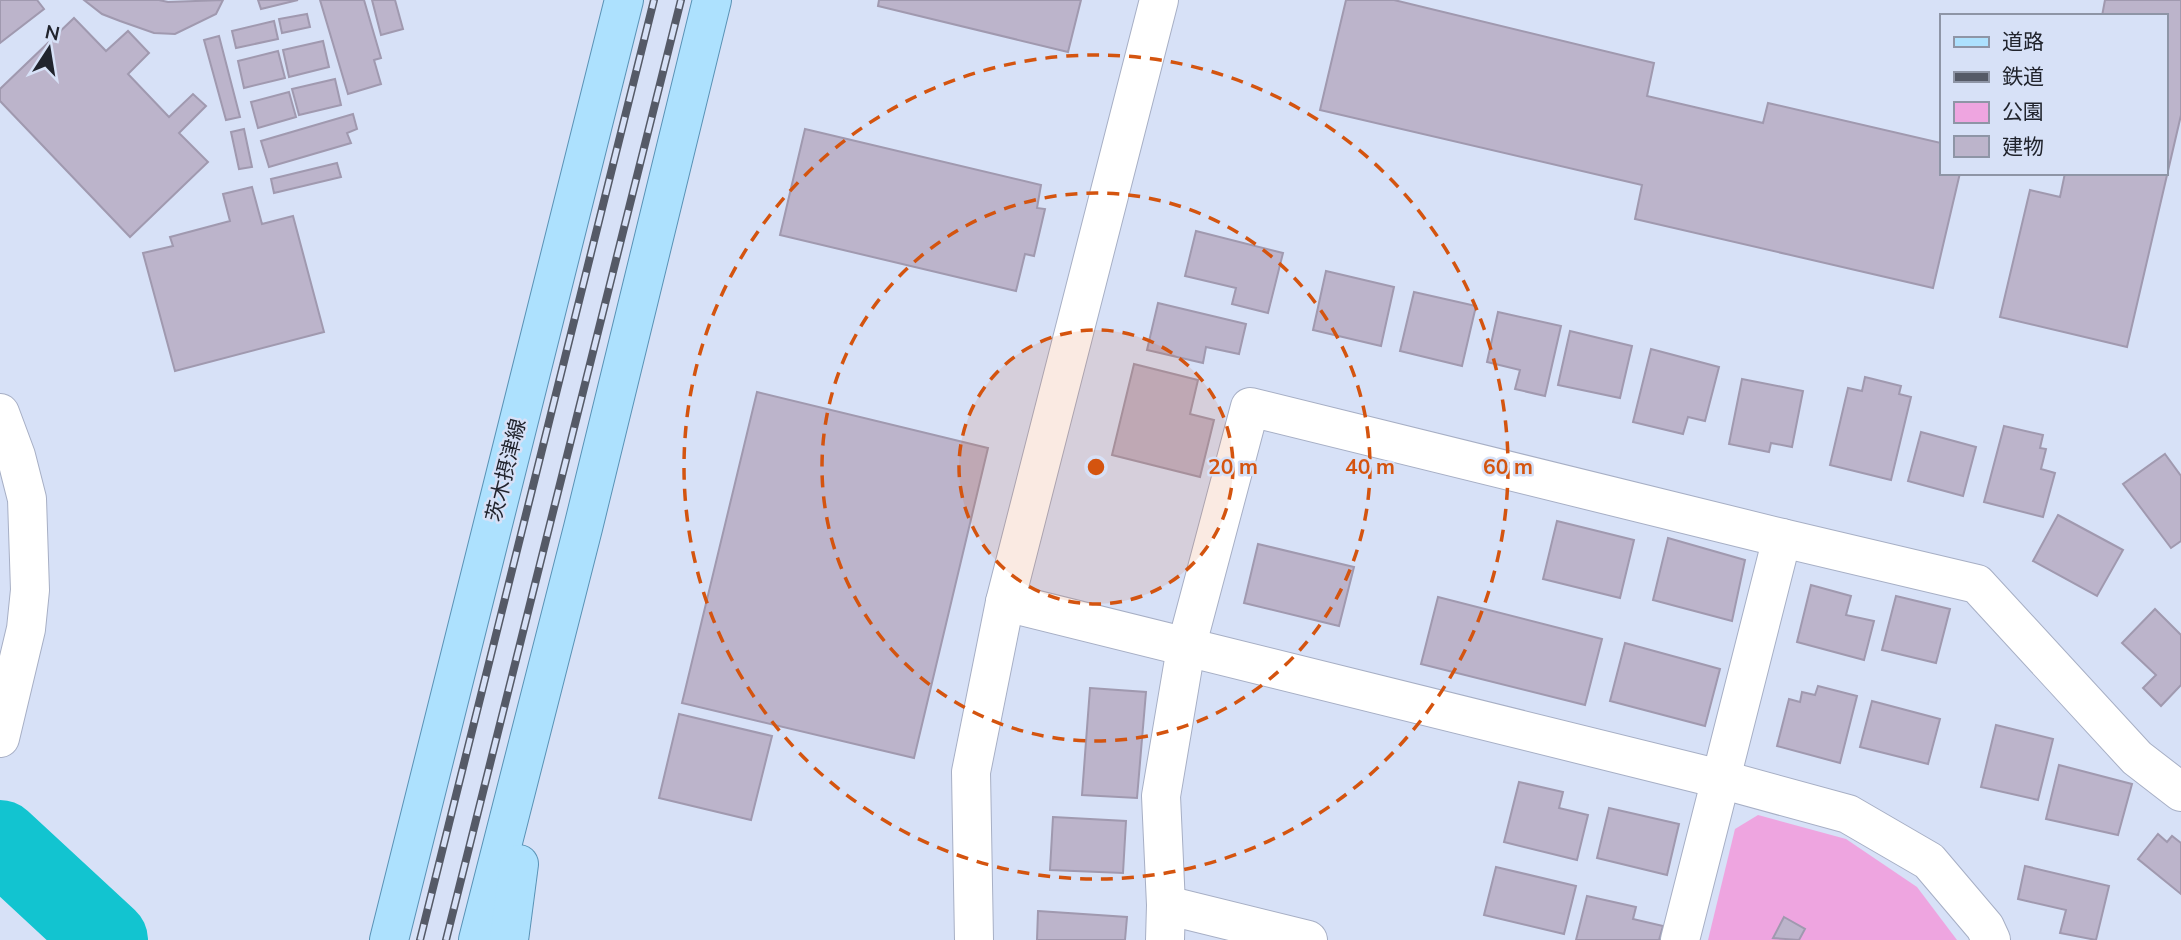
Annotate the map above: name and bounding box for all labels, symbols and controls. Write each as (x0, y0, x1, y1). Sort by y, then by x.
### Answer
north arrow (14, 14, 84, 84)
legend (1940, 14, 2167, 175)
text: N (43, 19, 62, 46)
text: 道路 (2002, 28, 2044, 54)
text: 鉄道 (2002, 63, 2044, 89)
text: 公園 (2002, 98, 2044, 124)
text: 建物 (2002, 133, 2044, 159)
street label: 茨木摂津線 (480, 416, 530, 524)
text: 20 m (1208, 453, 1258, 479)
text: 40 m (1345, 453, 1395, 479)
text: 60 m (1483, 453, 1533, 479)
centre of rings (1084, 455, 1108, 479)

